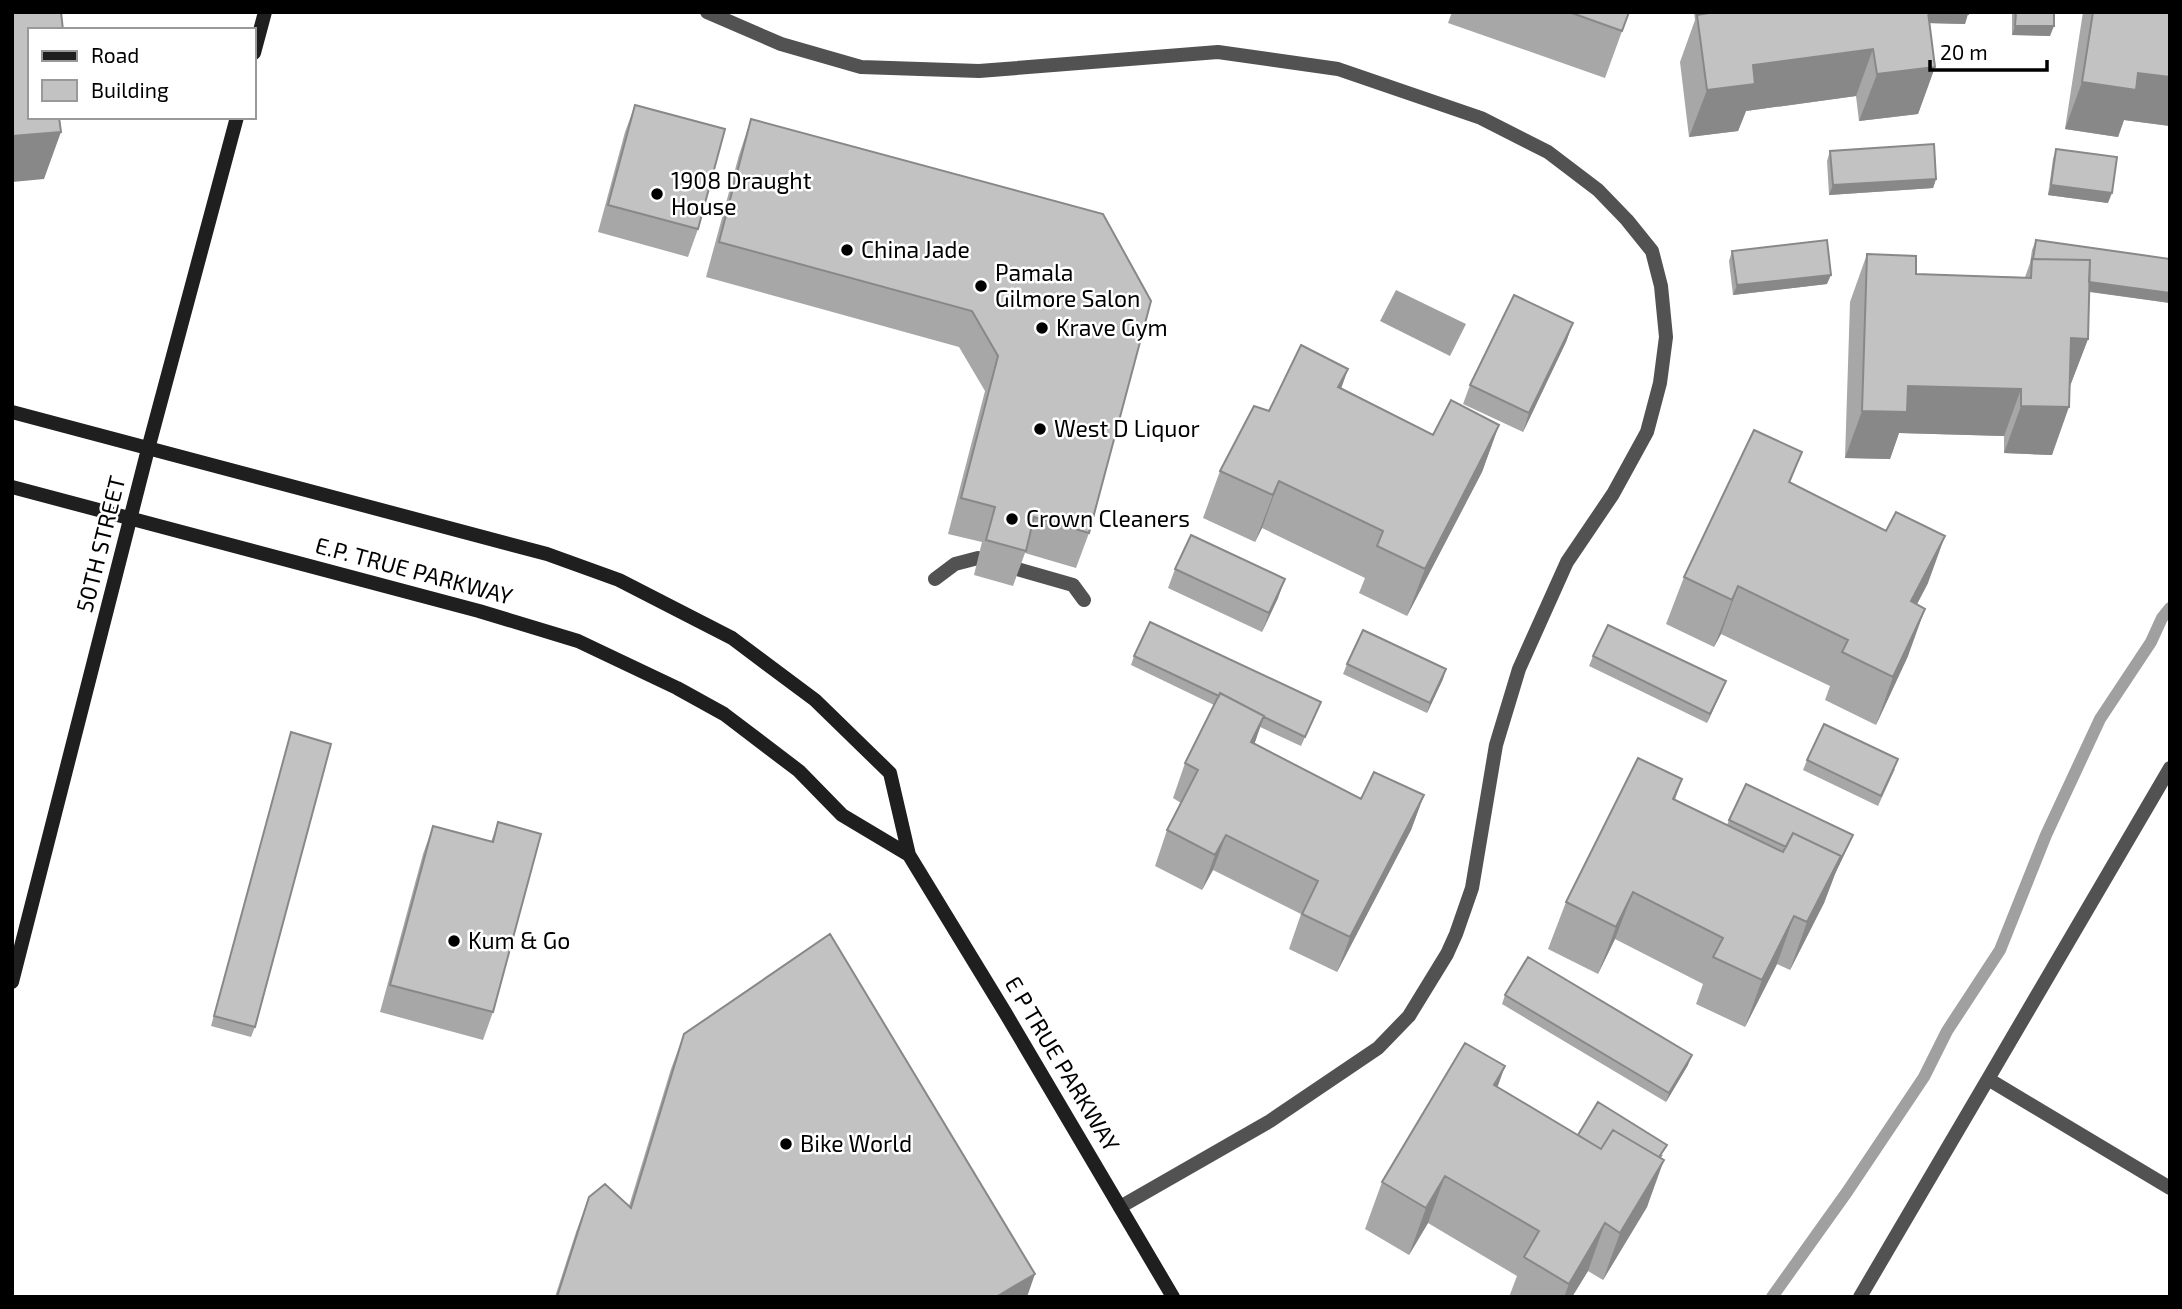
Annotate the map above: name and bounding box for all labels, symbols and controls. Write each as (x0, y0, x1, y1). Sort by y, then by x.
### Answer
legend (28, 28, 256, 119)
scale bar (1930, 28, 2047, 72)
text: 20 m (1940, 39, 1988, 64)
text: Road (91, 42, 139, 67)
text: Building (91, 77, 169, 102)
place label: 1908 Draught House (671, 166, 812, 220)
marker: 1908 Draught House (649, 186, 665, 202)
place label: China Jade (861, 235, 970, 263)
marker: China Jade (839, 242, 855, 258)
place label: Pamala Gilmore Salon (995, 258, 1140, 312)
marker: Pamala Gilmore Salon (973, 278, 989, 294)
place label: Krave Gym (1056, 313, 1168, 341)
marker: Krave Gym (1034, 320, 1050, 336)
place label: West D Liquor (1054, 414, 1200, 442)
marker: West D Liquor (1032, 421, 1048, 437)
street label: 50TH STREET (70, 473, 131, 615)
place label: Crown Cleaners (1026, 504, 1190, 532)
marker: Crown Cleaners (1004, 511, 1020, 527)
street label: E.P. TRUE PARKWAY (313, 530, 516, 610)
place label: Kum & Go (468, 926, 570, 954)
marker: Kum & Go (446, 933, 462, 949)
street label: E P TRUE PARKWAY (1000, 971, 1126, 1156)
place label: Bike World (800, 1129, 912, 1157)
marker: Bike World (778, 1136, 794, 1152)

